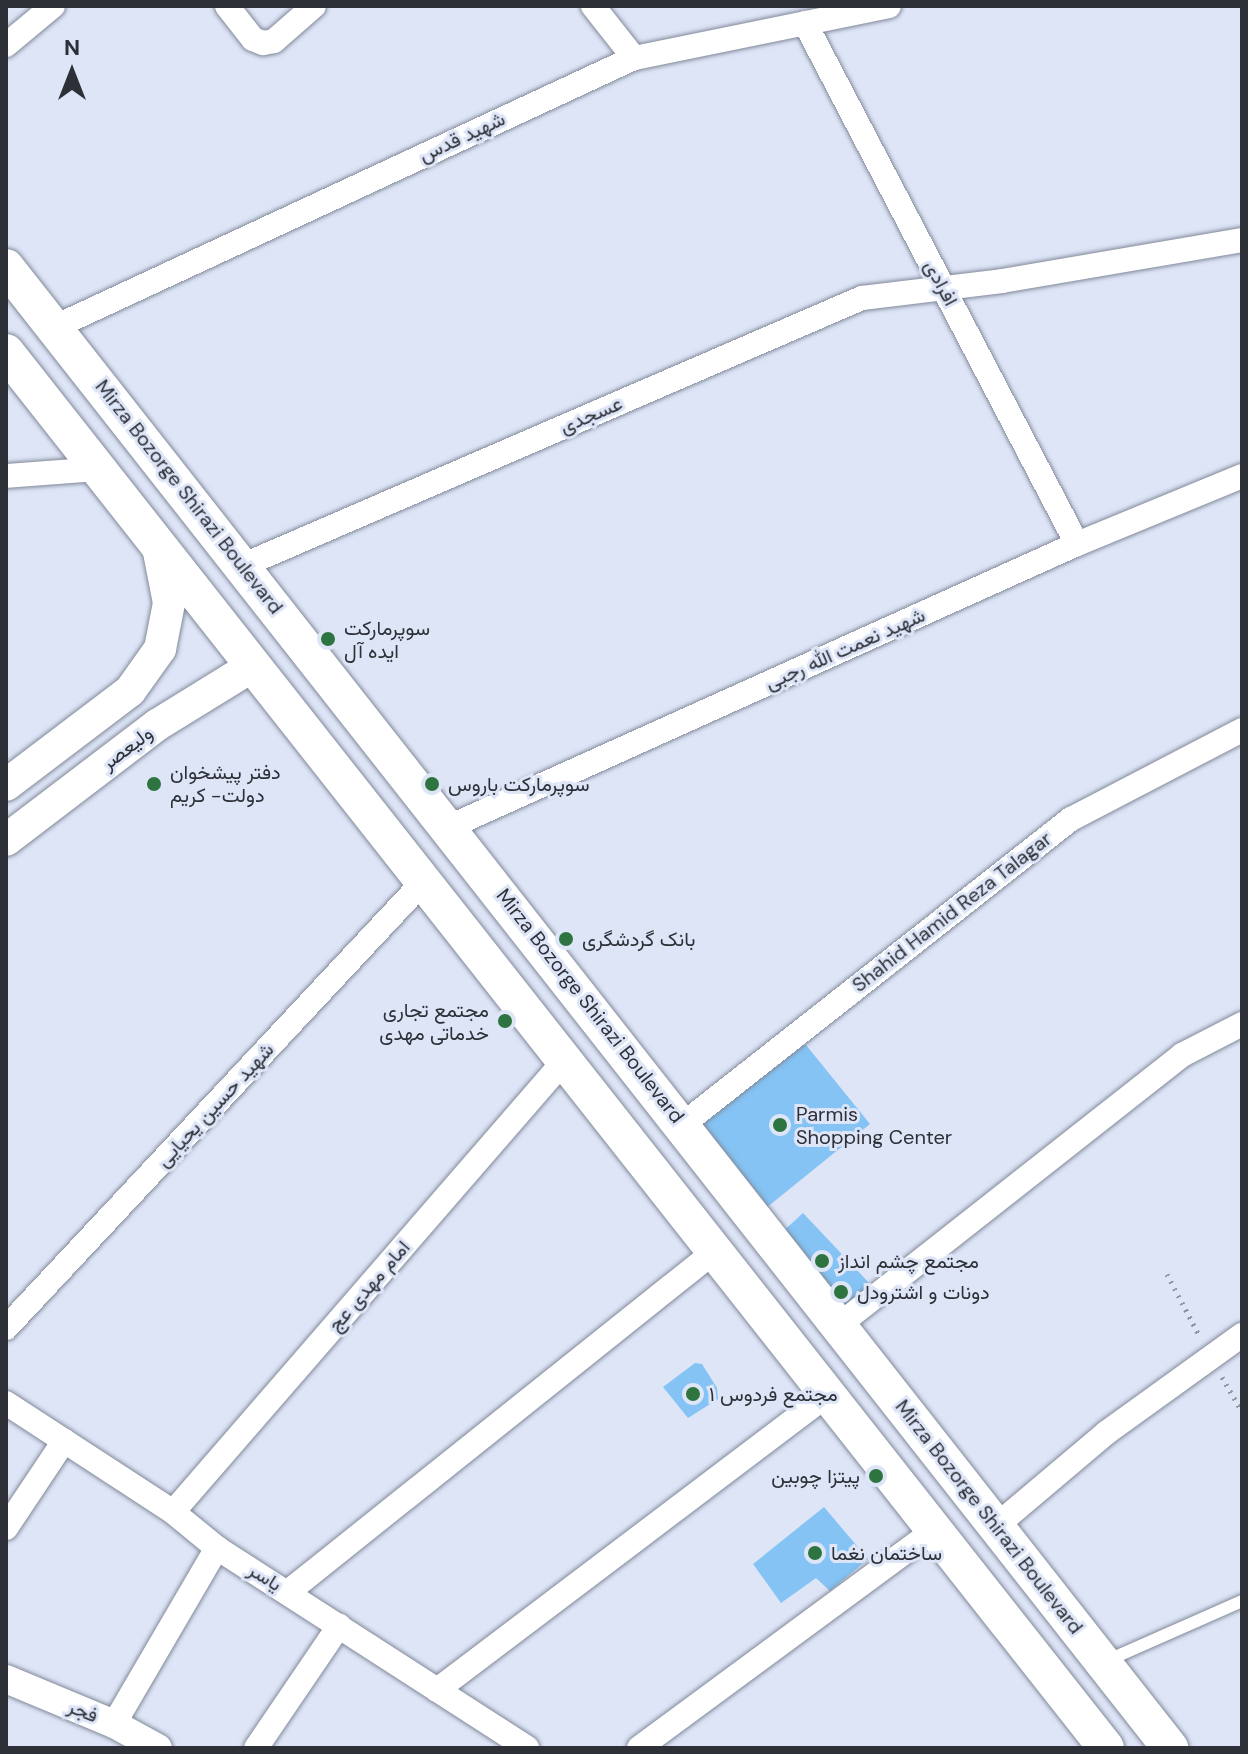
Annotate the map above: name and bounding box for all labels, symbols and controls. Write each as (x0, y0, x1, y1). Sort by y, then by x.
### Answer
north arrow (32, 32, 112, 112)
text: N (64, 33, 80, 62)
street label: شهید قدس (415, 107, 509, 167)
street label: افرادی (919, 256, 963, 310)
street label: Mirza Bozorge Shirazi Boulevard (90, 375, 288, 619)
street label: عسجدی (556, 391, 626, 439)
street label: شهید نعمت الله رجبی (761, 603, 929, 695)
place label: سوپرمارکت ایده آل (344, 616, 430, 663)
marker: سوپرمارکت ایده آل (319, 630, 337, 648)
street label: ولیعصر (97, 721, 157, 775)
place label: دفتر پیشخوان دولت- کریم (170, 760, 281, 807)
place label: سوپرمارکت باروس (448, 772, 590, 796)
marker: دفتر پیشخوان دولت- کریم (145, 775, 163, 793)
marker: سوپرمارکت باروس (423, 775, 441, 793)
street label: Shahid Hamid Reza Talagar (847, 827, 1057, 997)
street label: Mirza Bozorge Shirazi Boulevard (491, 884, 689, 1128)
place label: بانک گردشگری (582, 927, 695, 951)
marker: بانک گردشگری (557, 930, 575, 948)
place label: مجتمع تجاری خدماتی مهدی (379, 998, 489, 1045)
marker: مجتمع تجاری خدماتی مهدی (496, 1012, 514, 1030)
street label: شهید حسین یحیایی (151, 1038, 279, 1172)
place label: Parmis Shopping Center (796, 1102, 952, 1149)
marker: Parmis Shopping Center (771, 1116, 789, 1134)
street label: امام مهدی عج (323, 1236, 415, 1336)
place label: مجتمع چشم انداز (838, 1249, 979, 1273)
marker: مجتمع چشم انداز (813, 1252, 831, 1270)
place label: دونات و اشترودل (857, 1280, 990, 1304)
marker: دونات و اشترودل (832, 1283, 850, 1301)
place label: مجتمع فردوس ۱ (709, 1382, 838, 1406)
marker: مجتمع فردوس ۱ (684, 1385, 702, 1403)
street label: Mirza Bozorge Shirazi Boulevard (890, 1395, 1088, 1639)
place label: پیتزا چوبین (771, 1464, 860, 1488)
marker: پیتزا چوبین (867, 1467, 885, 1485)
place label: ساختمان نغما (831, 1541, 942, 1565)
marker: ساختمان نغما (806, 1544, 824, 1562)
street label: یاسر (244, 1558, 286, 1596)
street label: فجر (64, 1694, 102, 1728)

